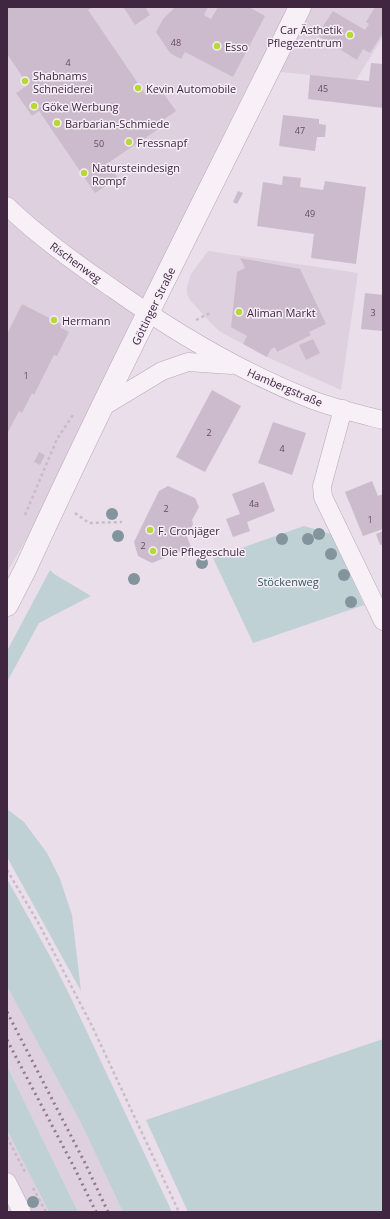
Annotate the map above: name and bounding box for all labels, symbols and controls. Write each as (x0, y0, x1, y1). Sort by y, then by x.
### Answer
place label: Car Ästhetik Pflegezentrum (267, 22, 342, 50)
marker: Car Ästhetik Pflegezentrum (345, 30, 355, 40)
house number: 48 (171, 36, 181, 49)
place label: Esso (225, 39, 249, 54)
marker: Esso (212, 41, 222, 51)
house number: 4 (65, 56, 71, 69)
place label: Shabnams Schneiderei (33, 68, 93, 96)
marker: Shabnams Schneiderei (20, 76, 30, 86)
place label: Kevin Automobile (146, 81, 236, 96)
house number: 45 (318, 82, 328, 95)
marker: Kevin Automobile (133, 83, 143, 93)
place label: Göke Werbung (42, 99, 118, 114)
marker: Göke Werbung (29, 101, 39, 111)
place label: Barbarian-Schmiede (65, 116, 169, 131)
marker: Barbarian-Schmiede (52, 118, 62, 128)
house number: 47 (295, 124, 305, 137)
place label: Fressnapf (137, 135, 188, 150)
house number: 50 (94, 137, 104, 150)
marker: Fressnapf (124, 137, 134, 147)
place label: Natursteindesign Rompf (92, 160, 180, 188)
marker: Natursteindesign Rompf (79, 168, 89, 178)
house number: 49 (305, 207, 315, 220)
street label: Rischenweg (47, 238, 105, 286)
street label: Göttinger Straße (128, 264, 178, 348)
place label: Aliman Markt (247, 305, 316, 320)
house number: 3 (370, 306, 376, 319)
marker: Aliman Markt (234, 307, 244, 317)
place label: Hermann (62, 313, 111, 328)
marker: Hermann (49, 315, 59, 325)
street label: Hambergstraße (245, 364, 325, 410)
house number: 1 (23, 369, 29, 382)
house number: 2 (206, 426, 212, 439)
house number: 4 (279, 442, 285, 455)
house number: 4a (249, 497, 259, 510)
house number: 2 (163, 502, 169, 515)
house number: 1 (367, 513, 373, 526)
place label: F. Cronjäger (158, 523, 220, 538)
marker: F. Cronjäger (145, 525, 155, 535)
house number: 2 (140, 539, 146, 552)
place label: Die Pflegeschule (161, 544, 245, 559)
marker: Die Pflegeschule (148, 546, 158, 556)
park label: Stöckenweg (257, 574, 319, 589)

